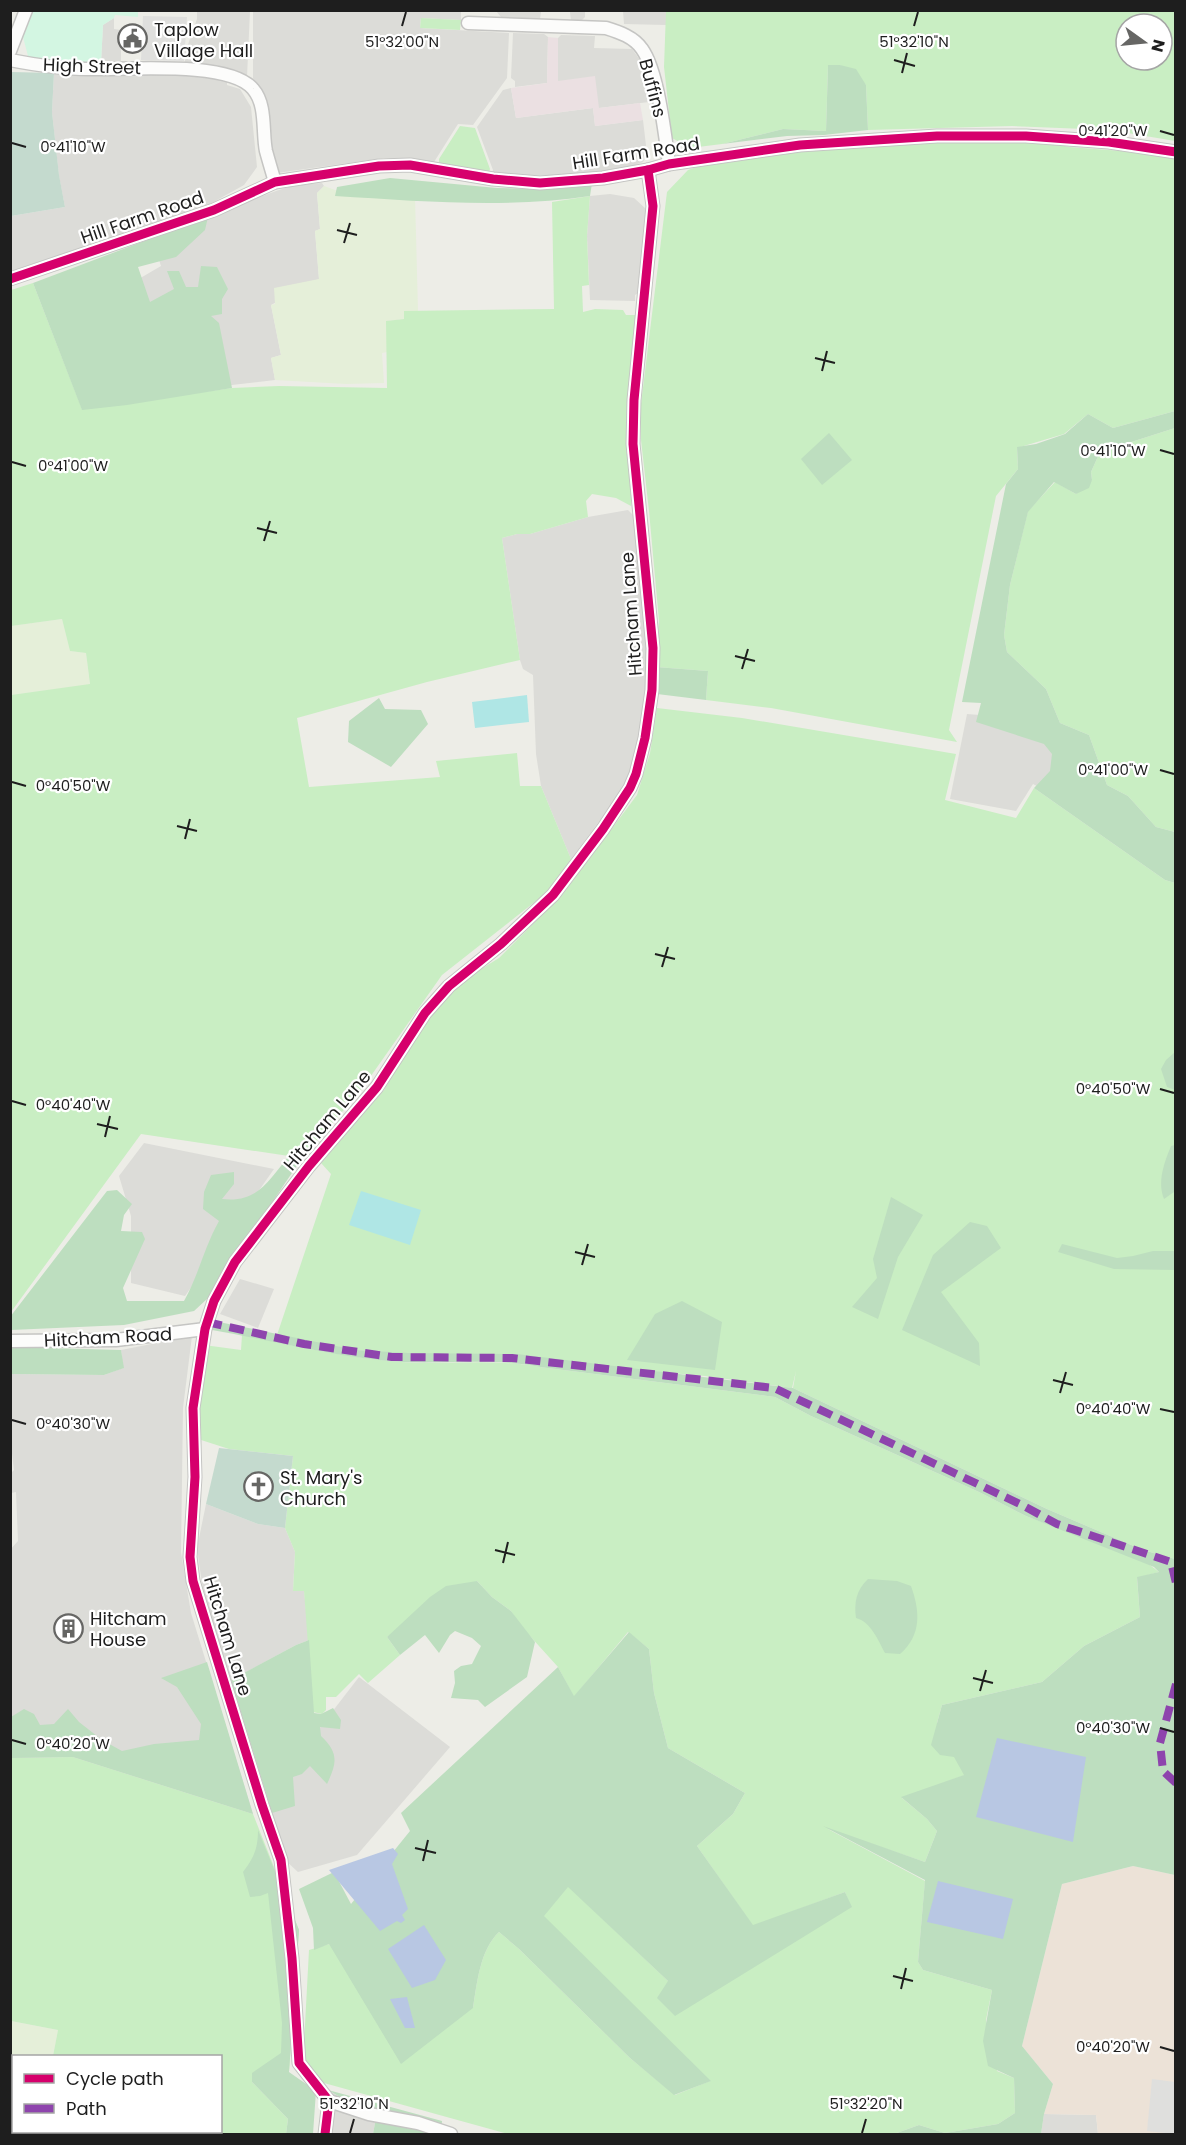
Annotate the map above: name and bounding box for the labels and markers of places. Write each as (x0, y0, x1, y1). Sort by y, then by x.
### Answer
place label: Taplow Village Hall (154, 17, 253, 63)
public building icon: Taplow Village Hall (117, 23, 149, 55)
place label: St. Mary's Church (280, 1465, 362, 1511)
church icon: St. Mary's Church (243, 1471, 275, 1503)
place label: Hitcham House (90, 1606, 167, 1652)
building icon: Hitcham House (53, 1612, 85, 1644)

